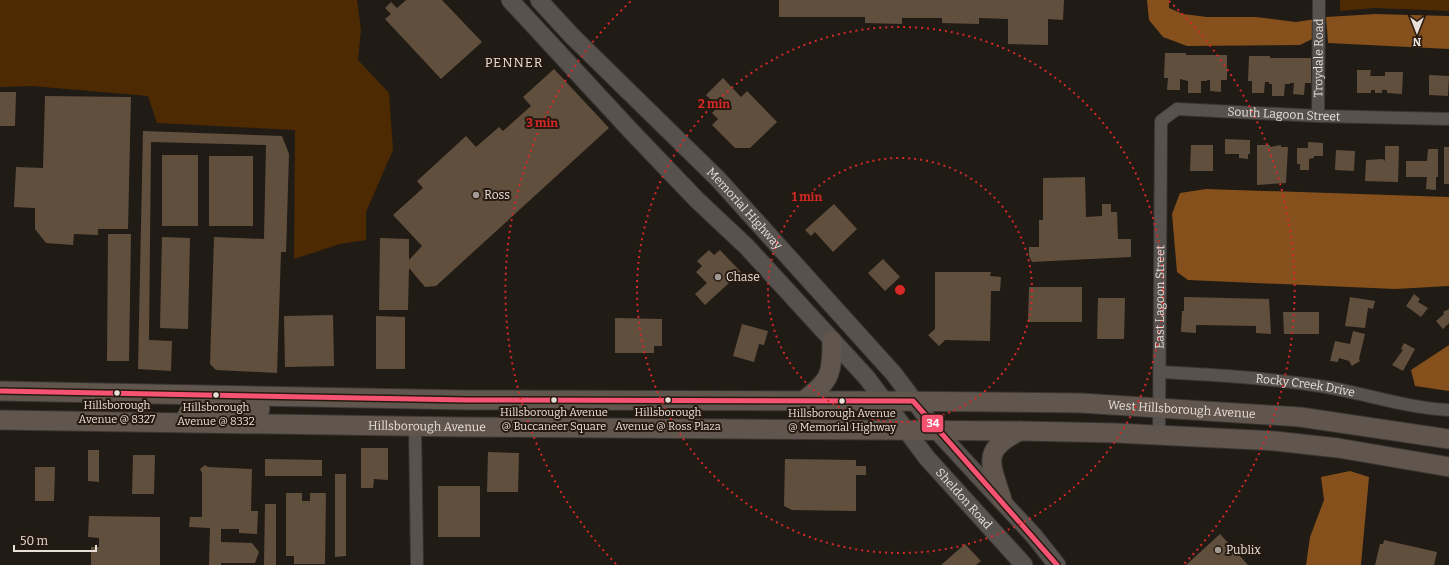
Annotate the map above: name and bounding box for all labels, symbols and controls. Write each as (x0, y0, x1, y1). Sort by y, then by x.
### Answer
north arrow (1397, 12, 1437, 52)
street label: Troydale Road (1311, 19, 1326, 97)
text: N (1412, 35, 1421, 48)
district label: PENNER (485, 55, 543, 70)
text: 2 min (698, 97, 730, 111)
street label: South Lagoon Street (1227, 105, 1341, 124)
text: 3 min (526, 116, 558, 130)
street label: Memorial Highway (704, 165, 786, 253)
place label: Ross (484, 188, 510, 202)
marker: Ross (471, 190, 481, 200)
text: 1 min (792, 190, 822, 204)
street label: East Lagoon Street (1153, 244, 1167, 349)
place label: Chase (726, 270, 760, 284)
marker: Chase (713, 272, 723, 282)
centre of rings (893, 283, 907, 297)
street label: Rocky Creek Drive (1255, 371, 1356, 400)
marker: Hillsborough Avenue @ 8327 (112, 388, 122, 398)
marker: Hillsborough Avenue @ 8332 (211, 390, 221, 400)
marker: Hillsborough Avenue @ Buccaneer Square (549, 395, 559, 405)
marker: Hillsborough Avenue @ Ross Plaza (663, 395, 673, 405)
marker: Hillsborough Avenue @ Memorial Highway (837, 396, 847, 406)
street label: West Hillsborough Avenue (1107, 398, 1256, 421)
place label: Hillsborough Avenue @ 8327 (79, 399, 156, 426)
place label: Hillsborough Avenue @ 8332 (177, 401, 255, 428)
place label: Hillsborough Avenue @ Buccaneer Square (500, 406, 608, 433)
place label: Hillsborough Avenue @ Ross Plaza (615, 406, 721, 433)
place label: Hillsborough Avenue @ Memorial Highway (788, 407, 896, 434)
line badge: 34 (921, 414, 944, 433)
text: 34 (926, 417, 940, 430)
street label: Hillsborough Avenue (368, 419, 486, 434)
street label: Sheldon Road (933, 465, 995, 532)
scale bar (14, 527, 96, 553)
text: 50 m (20, 534, 49, 548)
place label: Publix (1226, 543, 1261, 557)
marker: Publix (1213, 545, 1223, 555)

